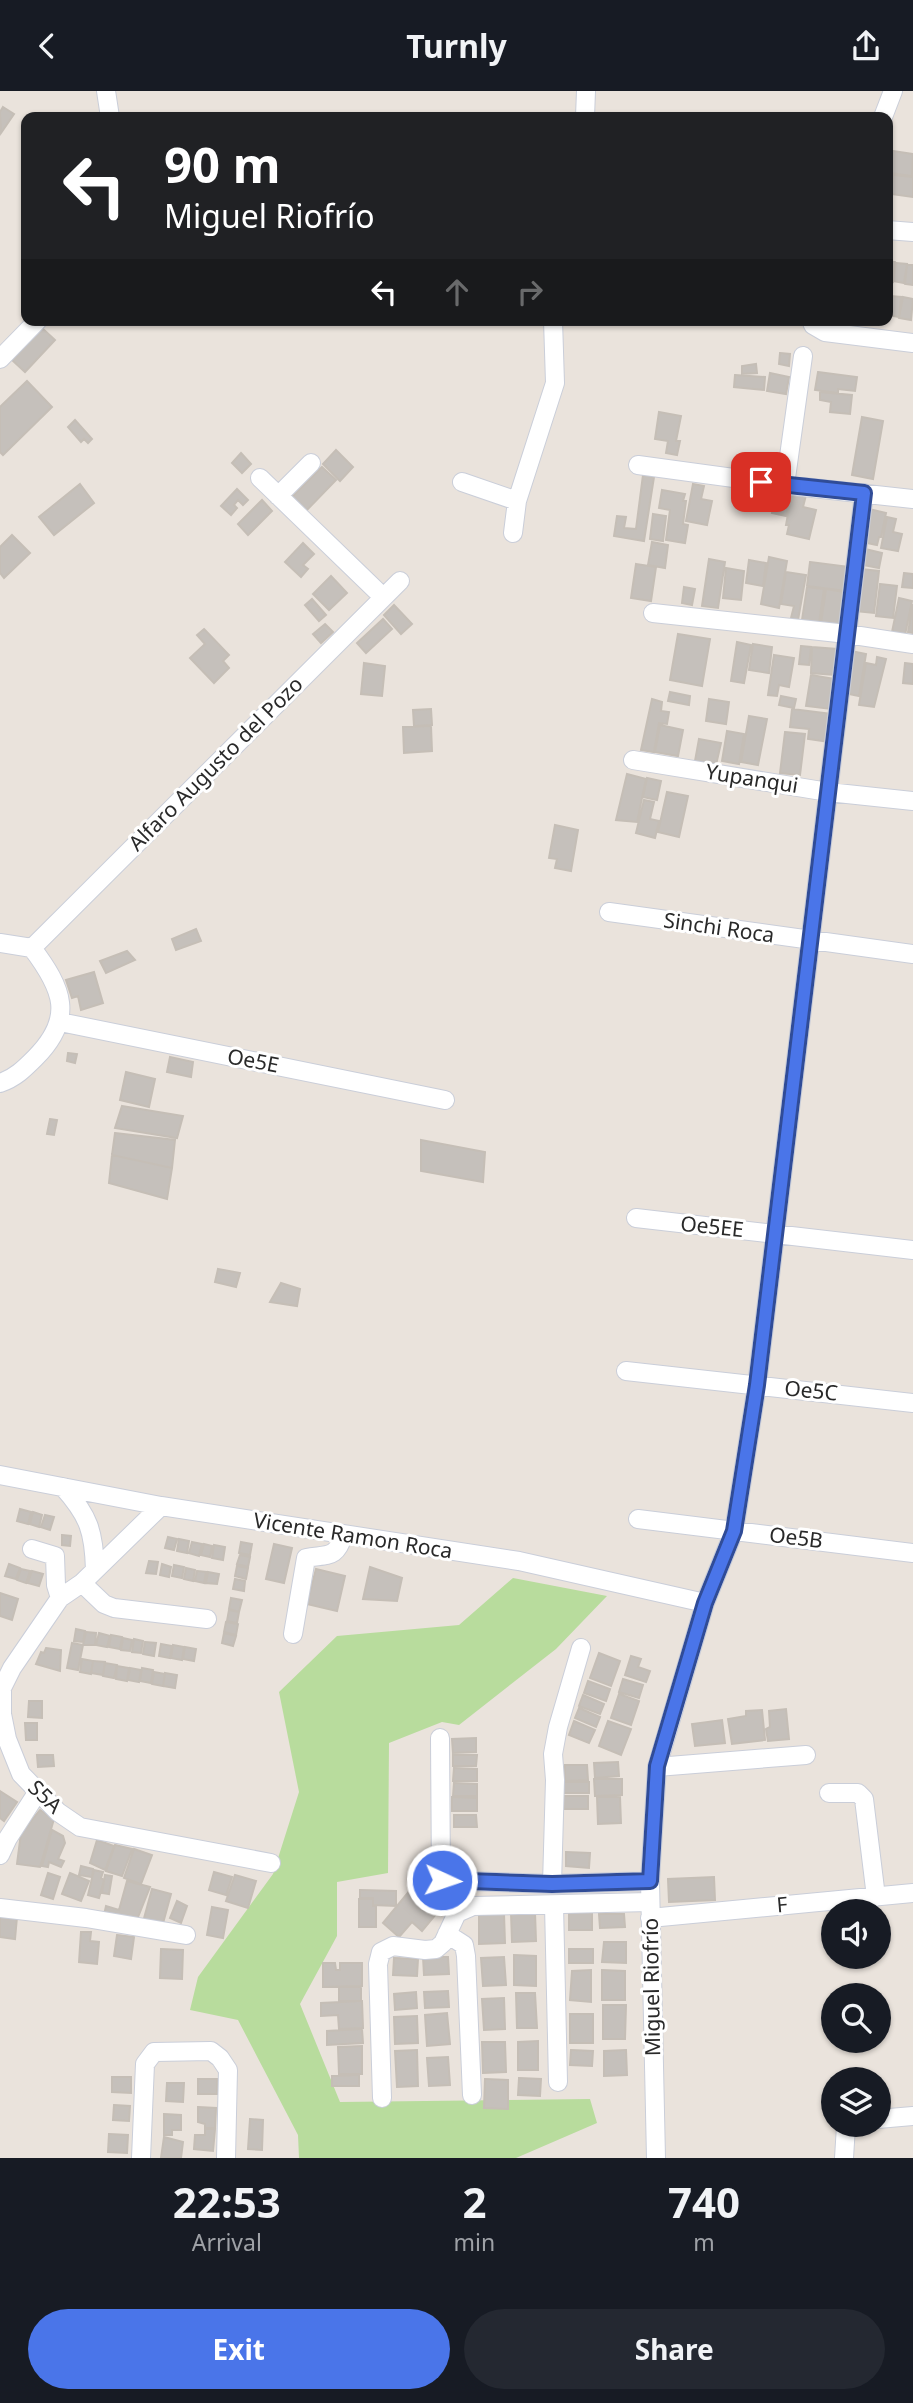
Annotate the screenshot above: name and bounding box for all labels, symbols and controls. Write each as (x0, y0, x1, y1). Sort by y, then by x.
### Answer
text: Turnly (406, 24, 507, 67)
icon: back (28, 27, 66, 65)
icon: share (847, 27, 885, 65)
text: 90 m (164, 131, 281, 197)
icon: left (49, 140, 140, 231)
text: Miguel Riofrío (164, 194, 375, 237)
icon: left (365, 273, 403, 311)
icon: ahead (438, 273, 476, 311)
icon: right (511, 273, 549, 311)
pin (731, 452, 791, 512)
icon: arrive (742, 463, 780, 501)
street label: Alfaro Augusto del Pozo (122, 670, 309, 857)
street label: Yupanqui (704, 757, 800, 799)
street label: Sinchi Roca (662, 905, 776, 949)
street label: Oe5E (225, 1041, 281, 1079)
street label: Oe5EE (679, 1209, 745, 1243)
street label: Oe5C (783, 1373, 839, 1407)
street label: Vicente Ramon Roca (252, 1505, 455, 1565)
street label: Oe5B (768, 1520, 825, 1554)
street label: S5A (23, 1773, 69, 1820)
position arrow (405, 1843, 479, 1917)
street label: F (775, 1890, 789, 1918)
map controls (821, 1899, 891, 2137)
button: sound (821, 1899, 891, 1969)
street label: Miguel Riofrío (636, 1918, 666, 2056)
button: search (821, 1983, 891, 2053)
button: layers (821, 2067, 891, 2137)
text: 22:53 (173, 2173, 281, 2230)
text: 2 (462, 2173, 486, 2230)
text: 740 (668, 2173, 740, 2230)
text: Arrival (192, 2226, 262, 2258)
text: min (454, 2226, 495, 2258)
text: m (693, 2226, 715, 2258)
button: Exit (28, 2309, 450, 2389)
button: Share (464, 2309, 885, 2389)

